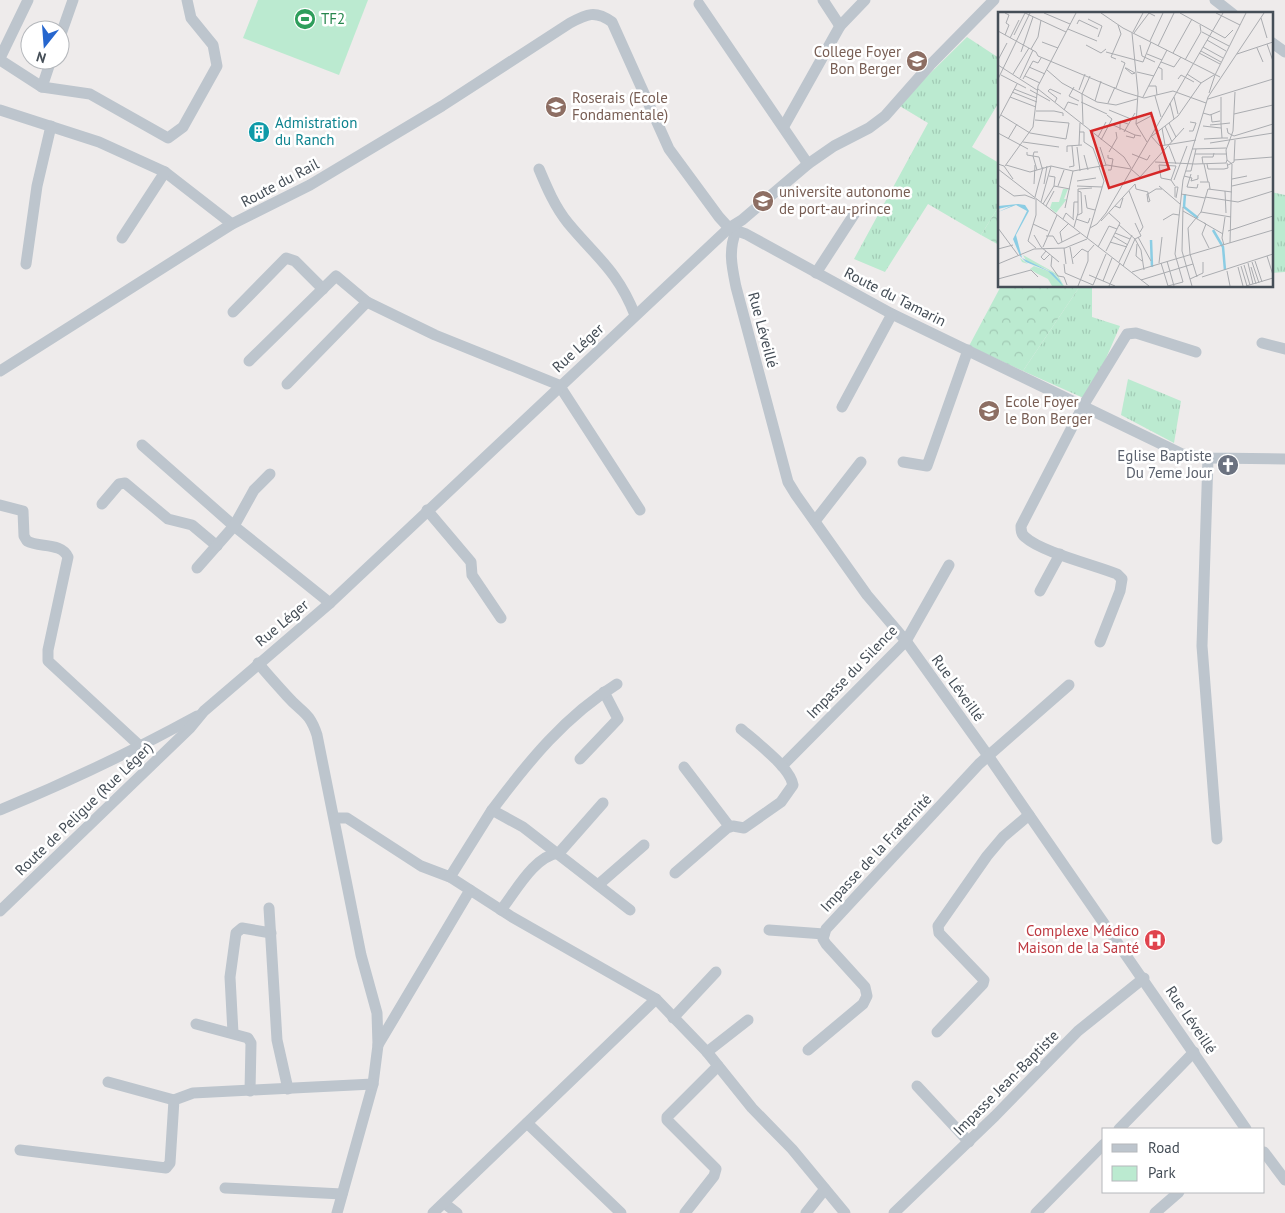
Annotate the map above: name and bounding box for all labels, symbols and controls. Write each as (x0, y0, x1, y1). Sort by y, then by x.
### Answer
sports icon: TF2 (293, 7, 317, 31)
place label: TF2 (321, 9, 345, 28)
inset map (998, 12, 1272, 288)
north arrow (20, 20, 70, 70)
place label: College Foyer Bon Berger (814, 42, 901, 78)
text: N (34, 47, 48, 67)
school or university icon: College Foyer Bon Berger (905, 49, 929, 73)
place label: Roserais (Ecole Fondamentale) (572, 88, 668, 124)
school or university icon: Roserais (Ecole Fondamentale) (544, 95, 568, 119)
place label: Admistration du Ranch (275, 113, 357, 149)
building icon: Admistration du Ranch (247, 120, 271, 144)
street label: Route du Rail (237, 154, 323, 211)
place label: universite autonome de port-au-prince (779, 182, 911, 218)
school or university icon: universite autonome de port-au-prince (751, 189, 775, 213)
street label: Route du Tamarin (841, 263, 949, 330)
street label: Rue Léveillé (744, 290, 783, 370)
street label: Rue Léger (548, 319, 607, 376)
place label: Ecole Foyer le Bon Berger (1005, 392, 1092, 428)
school or university icon: Ecole Foyer le Bon Berger (977, 399, 1001, 423)
place label: Eglise Baptiste Du 7eme Jour (1117, 446, 1212, 482)
church icon: Eglise Baptiste Du 7eme Jour (1216, 453, 1240, 477)
street label: Rue Léger (251, 595, 312, 650)
street label: Impasse du Silence (802, 621, 901, 722)
street label: Rue Léveillé (928, 651, 989, 725)
street label: Route de Peligue (Rue Léger) (11, 738, 156, 879)
street label: Impasse de la Fraternité (816, 790, 935, 916)
place label: Complexe Médico Maison de la Santé (1017, 921, 1139, 957)
hospital icon: Complexe Médico Maison de la Santé (1143, 928, 1167, 952)
street label: Rue Léveillé (1162, 982, 1221, 1057)
street label: Impasse Jean-Baptiste (949, 1026, 1062, 1139)
legend (1102, 1128, 1265, 1193)
text: Road (1148, 1138, 1180, 1157)
text: Park (1148, 1163, 1176, 1182)

